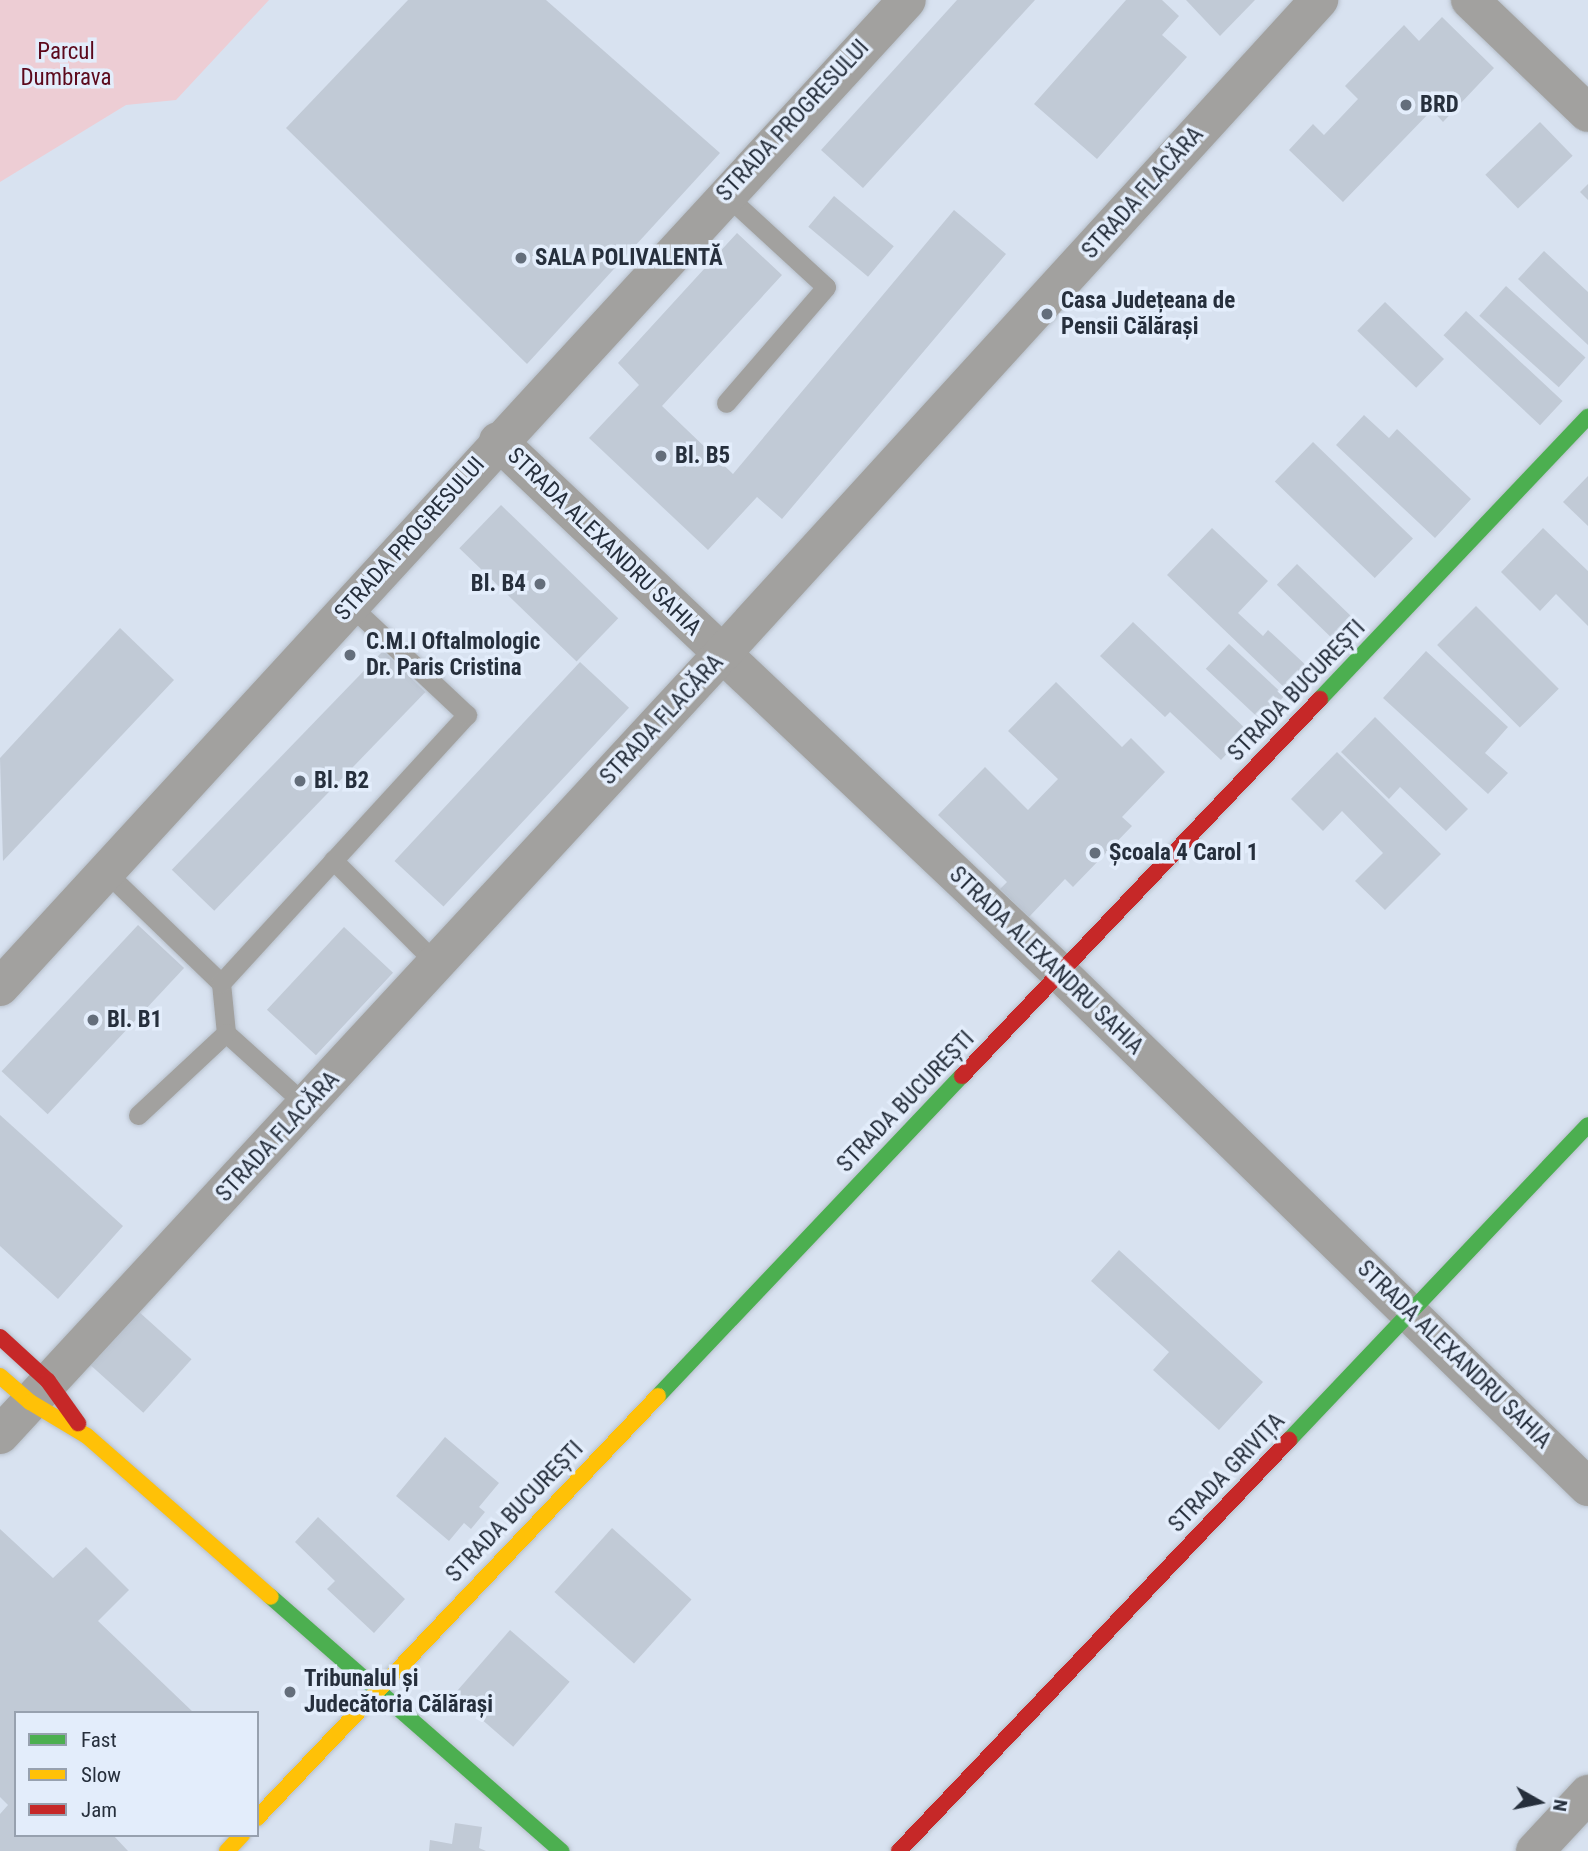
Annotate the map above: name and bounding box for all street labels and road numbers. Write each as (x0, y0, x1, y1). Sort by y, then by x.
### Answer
street label: STRADA PROGRESULUI (711, 35, 875, 207)
street label: STRADA FLACĂRA (1077, 121, 1209, 265)
street label: STRADA ALEXANDRU SAHIA (501, 442, 707, 642)
street label: STRADA PROGRESULUI (329, 451, 491, 627)
street label: STRADA BUCUREȘTI (1223, 615, 1371, 767)
street label: STRADA FLACĂRA (595, 649, 729, 791)
street label: STRADA ALEXANDRU SAHIA (943, 861, 1149, 1061)
street label: STRADA BUCUREȘTI (832, 1026, 980, 1178)
street label: STRADA FLACĂRA (211, 1066, 345, 1208)
street label: STRADA ALEXANDRU SAHIA (1351, 1255, 1557, 1455)
street label: STRADA GRIVIȚA (1163, 1408, 1291, 1538)
street label: STRADA BUCUREȘTI (441, 1436, 589, 1588)

